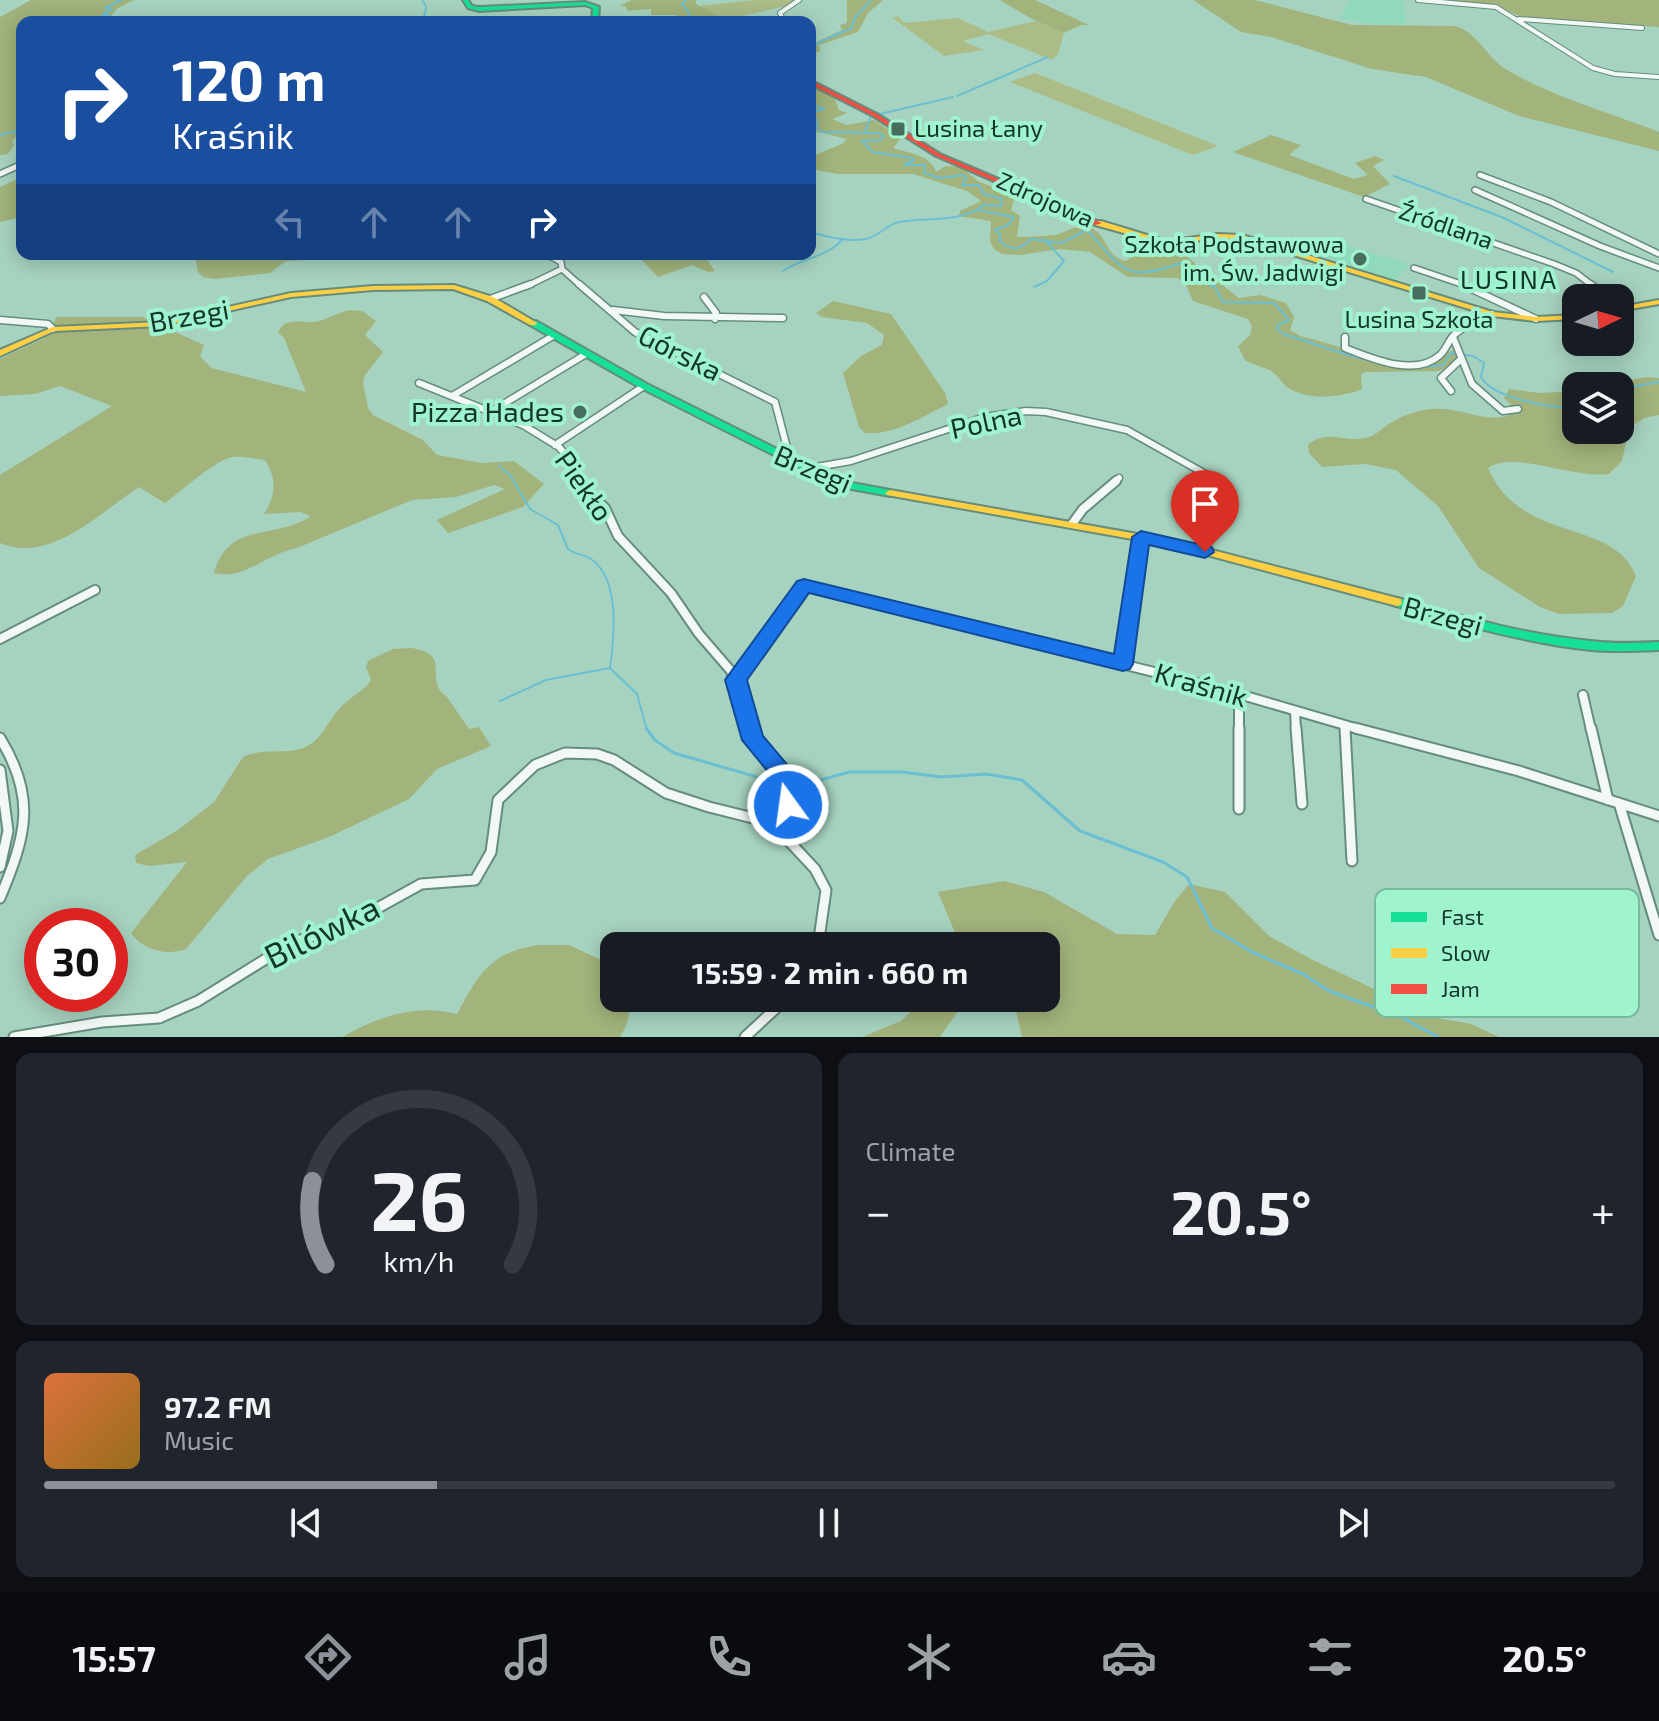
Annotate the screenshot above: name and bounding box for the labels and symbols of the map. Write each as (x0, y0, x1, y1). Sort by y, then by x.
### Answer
place label: Lusina Łany (914, 113, 1043, 142)
marker: Lusina Łany (889, 120, 907, 138)
street label: Zdrojowa (993, 164, 1098, 233)
street label: Źródlana (1396, 195, 1497, 254)
place label: Szkoła Podstawowa im. Św. Jadwigi (1124, 229, 1344, 286)
marker: Szkoła Podstawowa im. Św. Jadwigi (1351, 250, 1369, 268)
district label: LUSINA (1460, 263, 1558, 294)
marker: Lusina Szkoła (1410, 284, 1428, 302)
north arrow (1562, 284, 1634, 356)
street label: Brzegi (146, 291, 231, 339)
place label: Lusina Szkoła (1345, 304, 1493, 333)
street label: Górska (633, 317, 728, 387)
place label: Pizza Hades (411, 394, 564, 428)
street label: Polna (947, 397, 1025, 445)
marker: Pizza Hades (571, 403, 589, 421)
street label: Brzegi (770, 437, 857, 499)
street label: Piekło (549, 444, 621, 527)
pin (1171, 470, 1239, 552)
street label: Brzegi (1400, 588, 1487, 642)
street label: Kraśnik (1151, 655, 1252, 713)
position arrow (746, 763, 830, 847)
street label: Bilówka (257, 885, 386, 976)
legend (1375, 889, 1639, 1017)
text: Fast (1441, 903, 1484, 929)
speed limit sign: 30 (24, 908, 128, 1012)
text: Slow (1441, 939, 1490, 965)
text: Jam (1441, 975, 1480, 1001)

